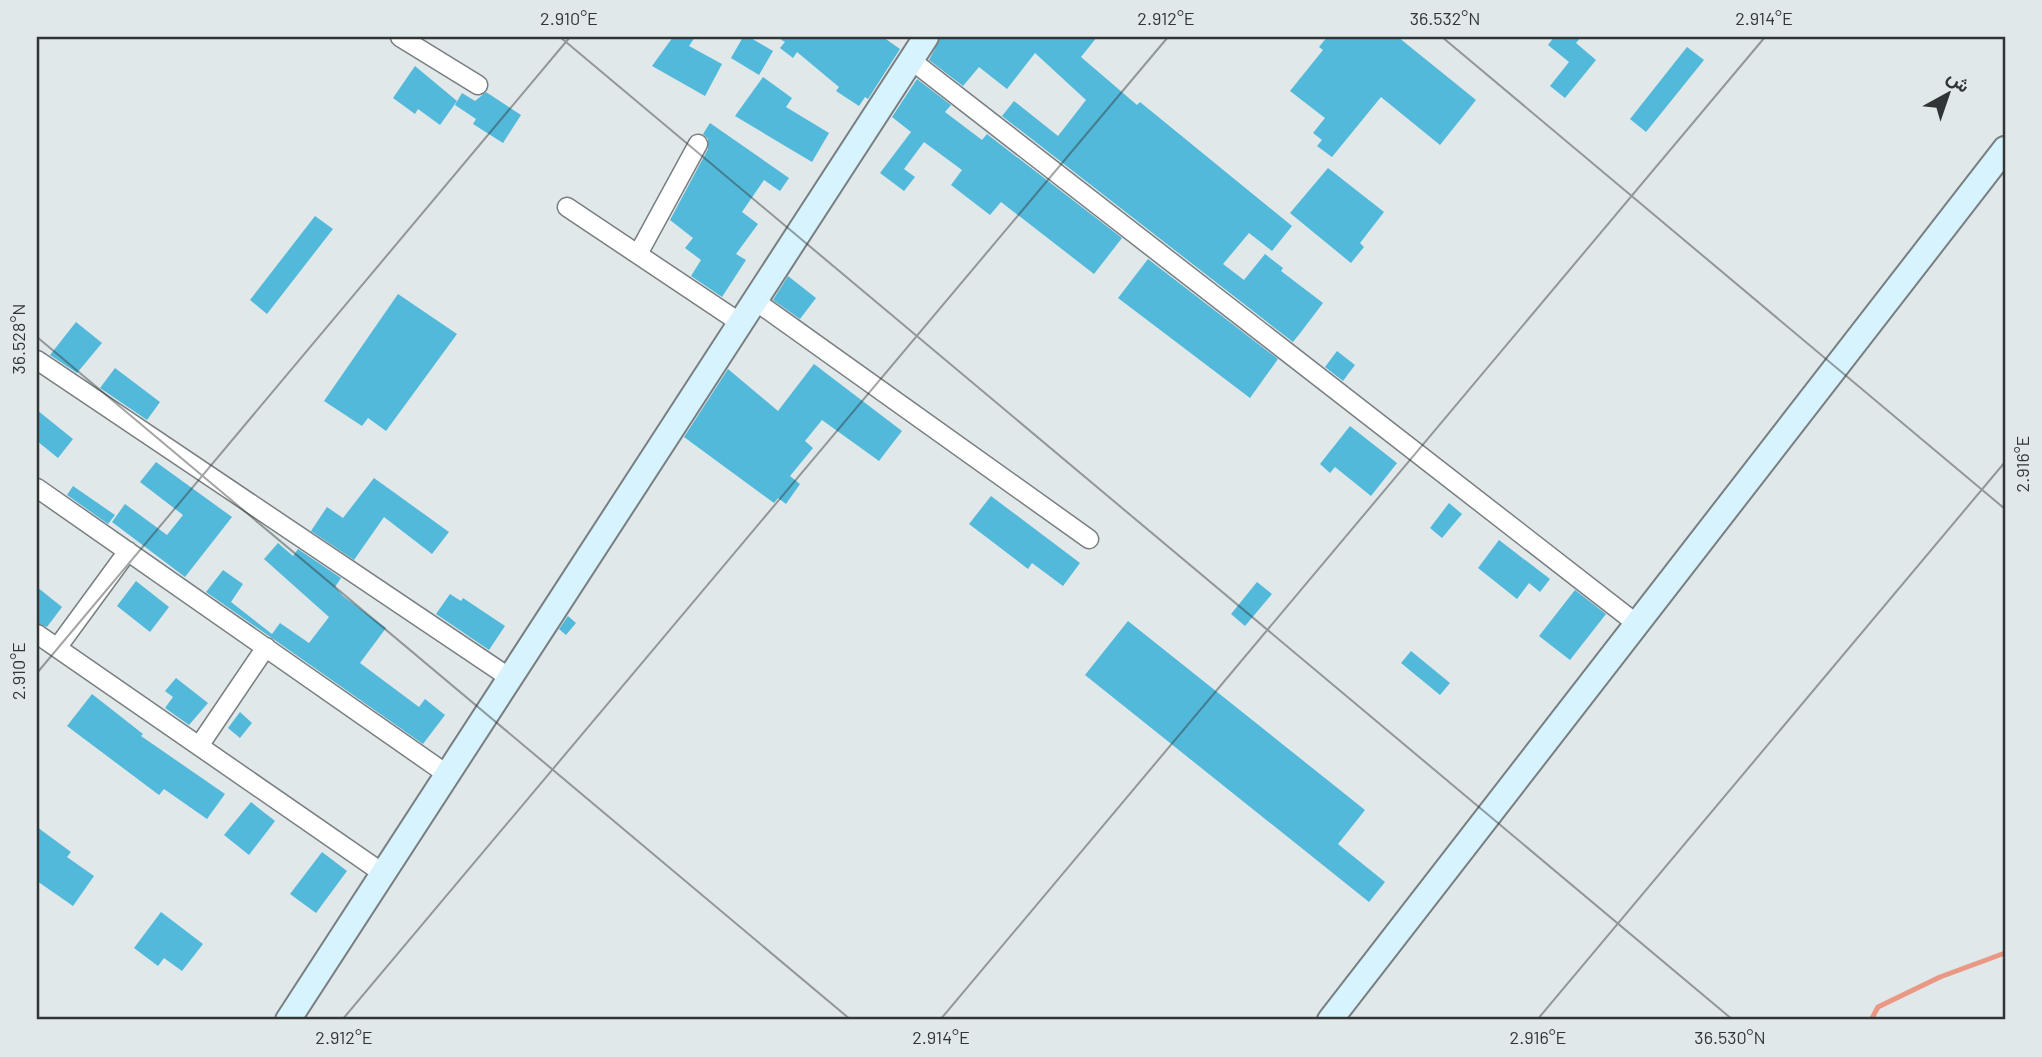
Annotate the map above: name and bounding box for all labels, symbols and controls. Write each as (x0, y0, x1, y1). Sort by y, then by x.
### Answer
text: 2.910°E (540, 7, 598, 29)
text: 2.912°E (1137, 7, 1195, 29)
text: 36.532°N (1410, 7, 1480, 29)
text: 2.914°E (1735, 7, 1793, 29)
north arrow (1912, 60, 1982, 130)
text: ش (1942, 64, 1976, 98)
text: 36.528°N (7, 304, 29, 374)
text: 2.916°E (2011, 436, 2033, 493)
text: 2.910°E (7, 642, 29, 700)
text: 2.912°E (315, 1026, 373, 1048)
text: 2.914°E (912, 1026, 970, 1048)
text: 2.916°E (1510, 1026, 1567, 1048)
text: 36.530°N (1694, 1026, 1766, 1048)

